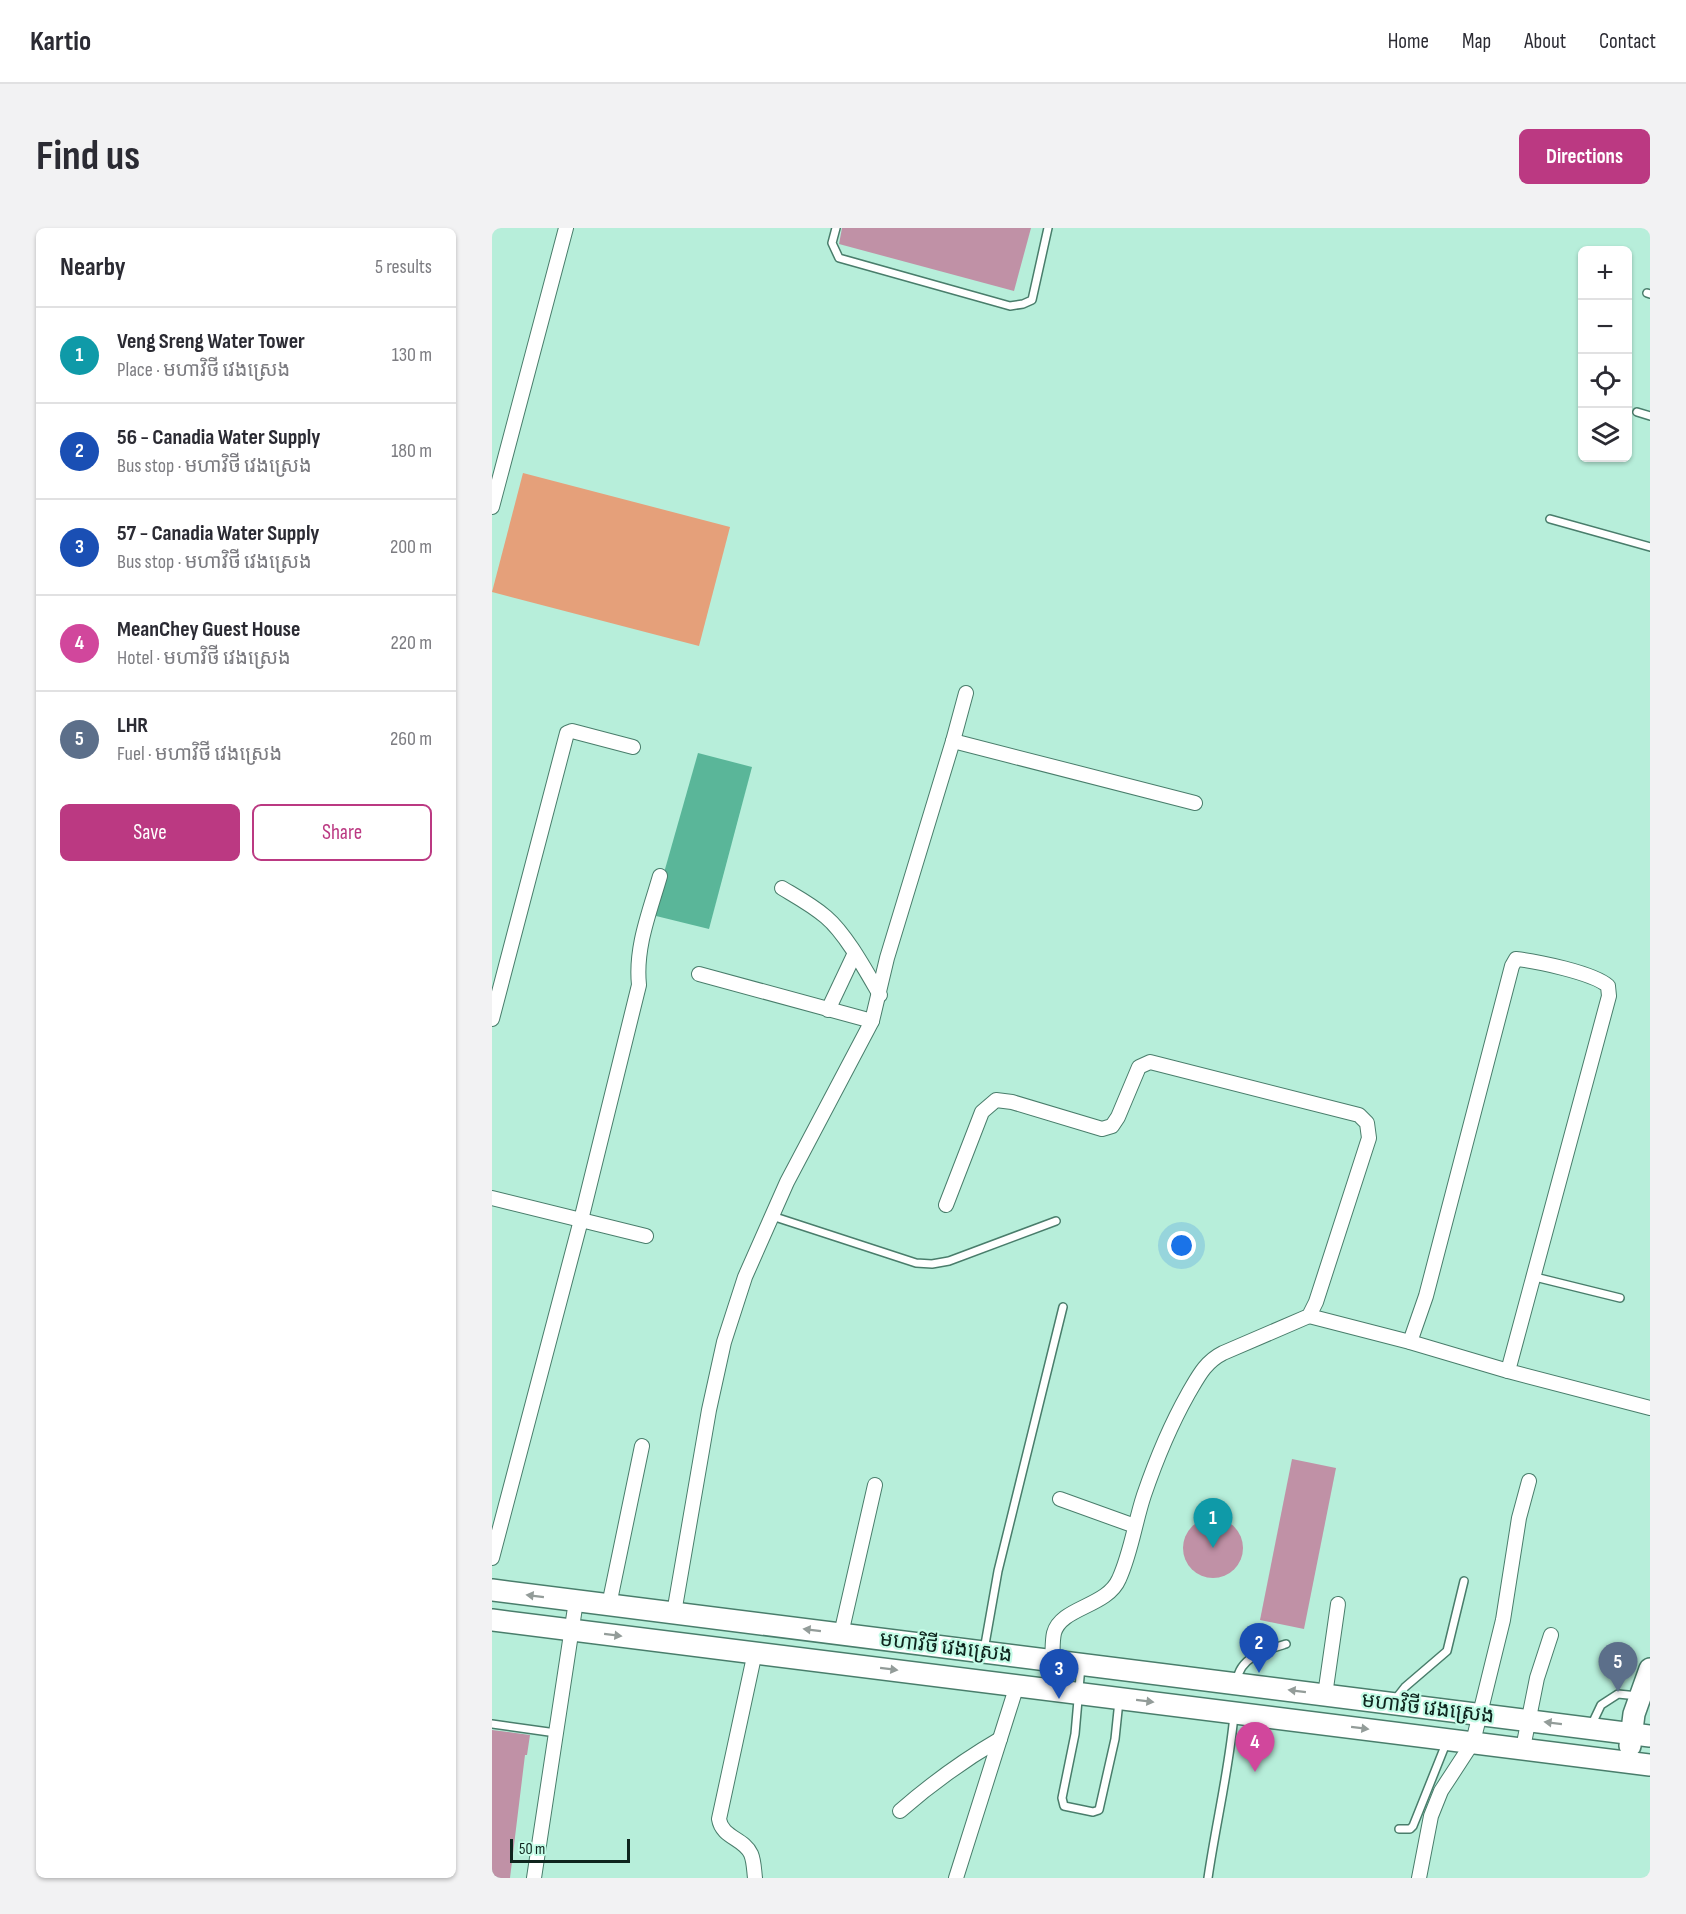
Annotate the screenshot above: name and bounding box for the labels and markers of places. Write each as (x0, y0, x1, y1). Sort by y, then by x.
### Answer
pin: 1 (1194, 1498, 1232, 1548)
pin: 2 (1240, 1624, 1278, 1673)
pin: 5 (1598, 1642, 1638, 1692)
pin: 3 (1040, 1650, 1078, 1699)
pin: 4 (1236, 1722, 1275, 1772)

